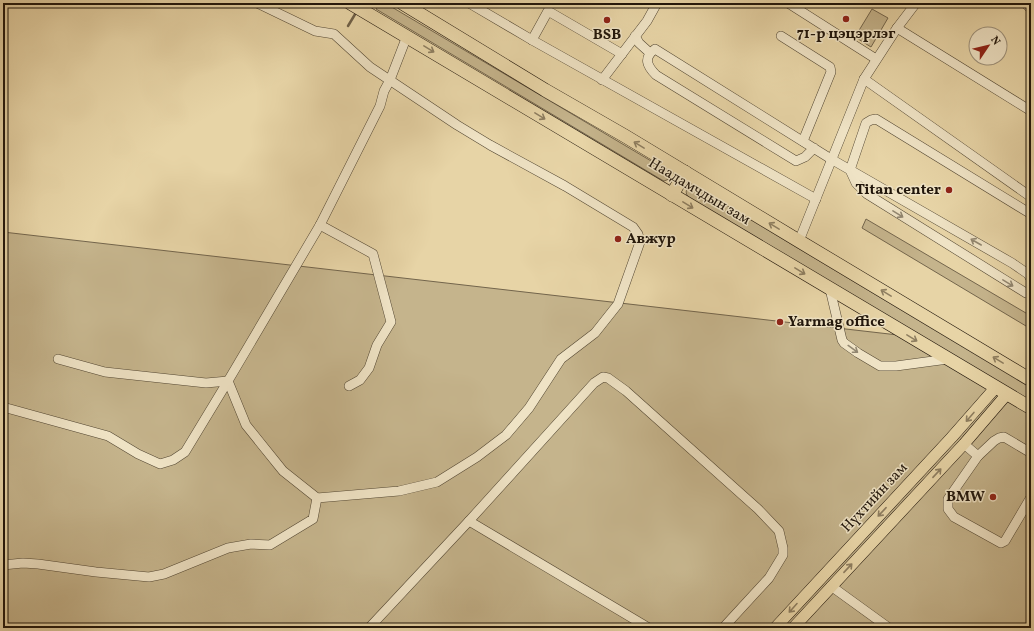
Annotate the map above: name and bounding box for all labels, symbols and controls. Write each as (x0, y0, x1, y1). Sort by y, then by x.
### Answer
marker: 71-р цэцэрлэг (841, 14, 851, 24)
marker: BSB (602, 15, 612, 25)
place label: 71-р цэцэрлэг (797, 24, 896, 45)
place label: BSB (593, 25, 621, 46)
north arrow (968, 26, 1008, 66)
text: N (987, 34, 1003, 49)
one-way arrow (423, 46, 435, 54)
one-way arrow (535, 112, 546, 120)
one-way arrow (633, 140, 645, 148)
street label: Наадамчдын зам (644, 153, 754, 231)
place label: Titan center (855, 180, 941, 201)
marker: Titan center (944, 185, 954, 195)
one-way arrow (682, 201, 694, 209)
one-way arrow (892, 210, 904, 218)
one-way arrow (768, 222, 780, 230)
place label: Авжур (626, 229, 676, 250)
marker: Авжур (613, 234, 623, 244)
one-way arrow (970, 237, 982, 245)
one-way arrow (794, 268, 806, 276)
one-way arrow (1002, 279, 1014, 287)
one-way arrow (881, 289, 892, 297)
place label: Yarmag office (788, 312, 885, 333)
marker: Yarmag office (775, 317, 785, 327)
one-way arrow (906, 334, 918, 342)
one-way arrow (847, 345, 858, 353)
one-way arrow (992, 355, 1004, 363)
one-way arrow (965, 412, 975, 422)
street label: Нүхтийн зам (837, 458, 913, 538)
one-way arrow (932, 468, 941, 479)
place label: BMW (946, 487, 985, 508)
marker: BMW (988, 492, 998, 502)
one-way arrow (877, 507, 887, 517)
one-way arrow (843, 564, 852, 574)
one-way arrow (789, 602, 798, 613)

